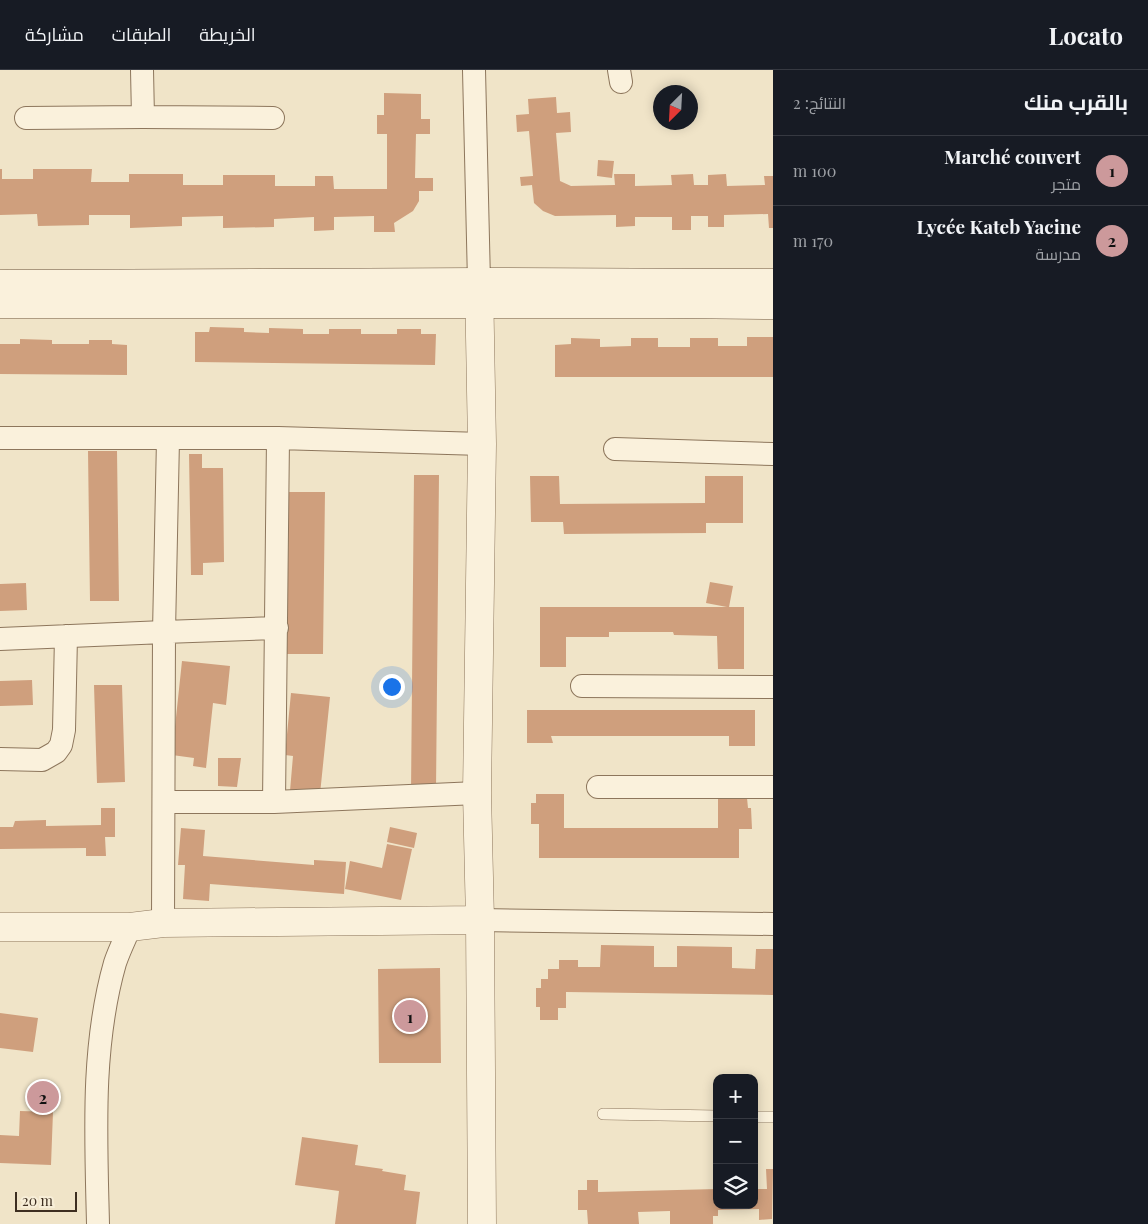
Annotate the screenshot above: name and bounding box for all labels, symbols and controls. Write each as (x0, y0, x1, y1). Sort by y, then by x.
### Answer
text: Locato (1049, 19, 1123, 51)
text: مشاركة (25, 22, 84, 46)
text: الطبقات (112, 22, 171, 46)
text: الخريطة (199, 22, 256, 46)
north arrow (653, 85, 698, 130)
text: بالقرب منك (1024, 87, 1128, 115)
text: النتائج: 2 (793, 92, 846, 113)
text: Marché couvert (944, 143, 1081, 169)
text: 100 m (793, 160, 836, 181)
text: 1 (1109, 160, 1115, 181)
text: متجر (1052, 173, 1081, 194)
text: Lycée Kateb Yacine (916, 213, 1081, 239)
text: 170 m (793, 230, 833, 251)
text: 2 (1108, 230, 1116, 251)
text: مدرسة (1035, 243, 1081, 264)
your location (379, 674, 405, 700)
pin: 1 (394, 997, 426, 1035)
map controls (713, 1074, 758, 1209)
button: + (713, 1074, 758, 1119)
pin: 2 (27, 1078, 59, 1116)
button: − (713, 1119, 758, 1164)
button: layers (713, 1164, 758, 1209)
scale bar (15, 1189, 78, 1212)
text: 20 m (22, 1191, 53, 1210)

